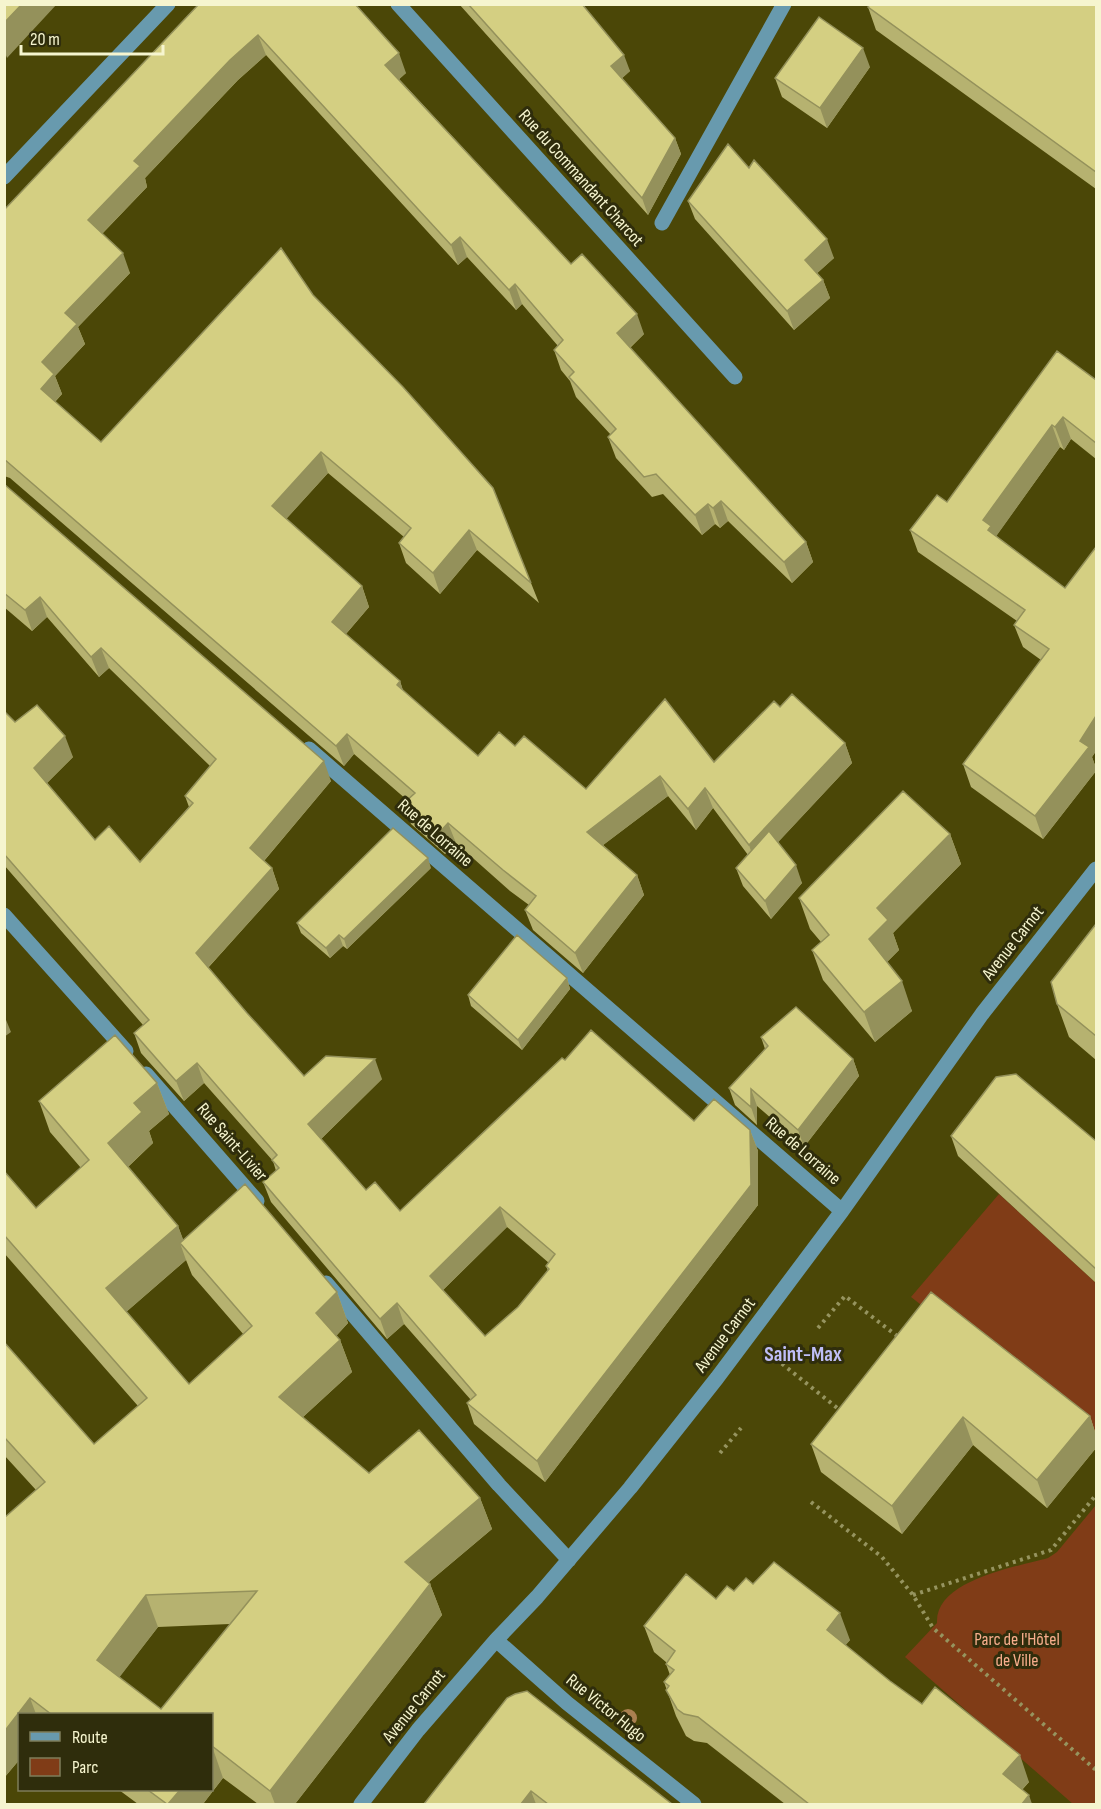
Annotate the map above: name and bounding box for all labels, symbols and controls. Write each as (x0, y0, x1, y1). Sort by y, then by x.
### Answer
scale bar (21, 18, 164, 56)
text: 20 m (30, 29, 60, 50)
street label: Rue du Commandant Charcot (514, 105, 648, 251)
street label: Rue de Lorraine (393, 795, 477, 871)
street label: Avenue Carnot (977, 901, 1049, 985)
street label: Rue Saint-Livier (192, 1099, 272, 1185)
street label: Rue de Lorraine (761, 1113, 845, 1189)
street label: Avenue Carnot (690, 1293, 760, 1377)
district label: Saint-Max (764, 1342, 842, 1367)
park label: Parc de l'Hôtel de Ville (974, 1629, 1060, 1671)
street label: Avenue Carnot (378, 1665, 450, 1748)
street label: Rue Victor Hugo (562, 1669, 650, 1747)
legend (18, 1713, 213, 1791)
text: Route (72, 1727, 108, 1748)
text: Parc (72, 1757, 98, 1778)

